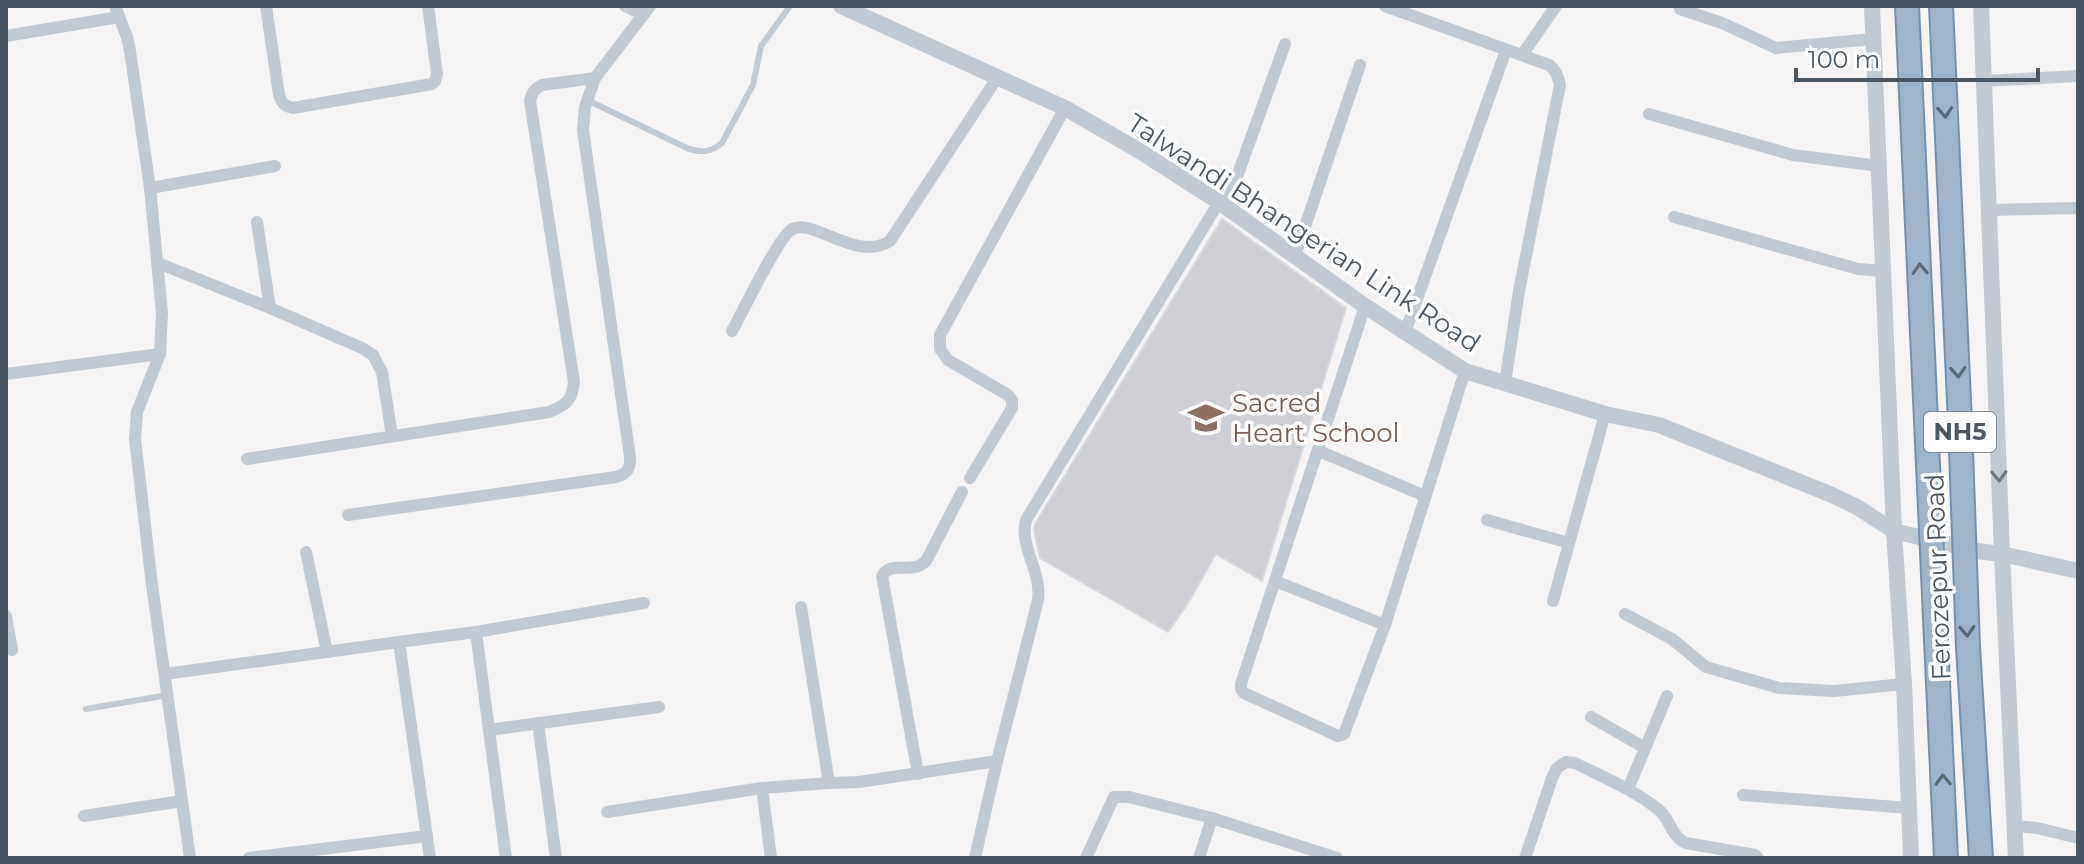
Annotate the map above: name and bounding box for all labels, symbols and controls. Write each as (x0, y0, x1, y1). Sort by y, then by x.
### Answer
scale bar (1796, 32, 2038, 82)
text: 100 m (1808, 45, 1880, 74)
one-way arrow (1937, 106, 1954, 119)
street label: Talwandi Bhangerian Link Road (1122, 107, 1486, 359)
one-way arrow (1912, 262, 1929, 275)
one-way arrow (1949, 366, 1966, 379)
place label: Sacred Heart School (1232, 387, 1400, 449)
school or university icon: Sacred Heart School (1187, 399, 1225, 437)
road number: NH5 (1924, 412, 1996, 452)
one-way arrow (1990, 470, 2007, 483)
street label: Ferozepur Road (1918, 473, 1958, 681)
one-way arrow (1959, 625, 1976, 638)
one-way arrow (1934, 773, 1951, 786)

